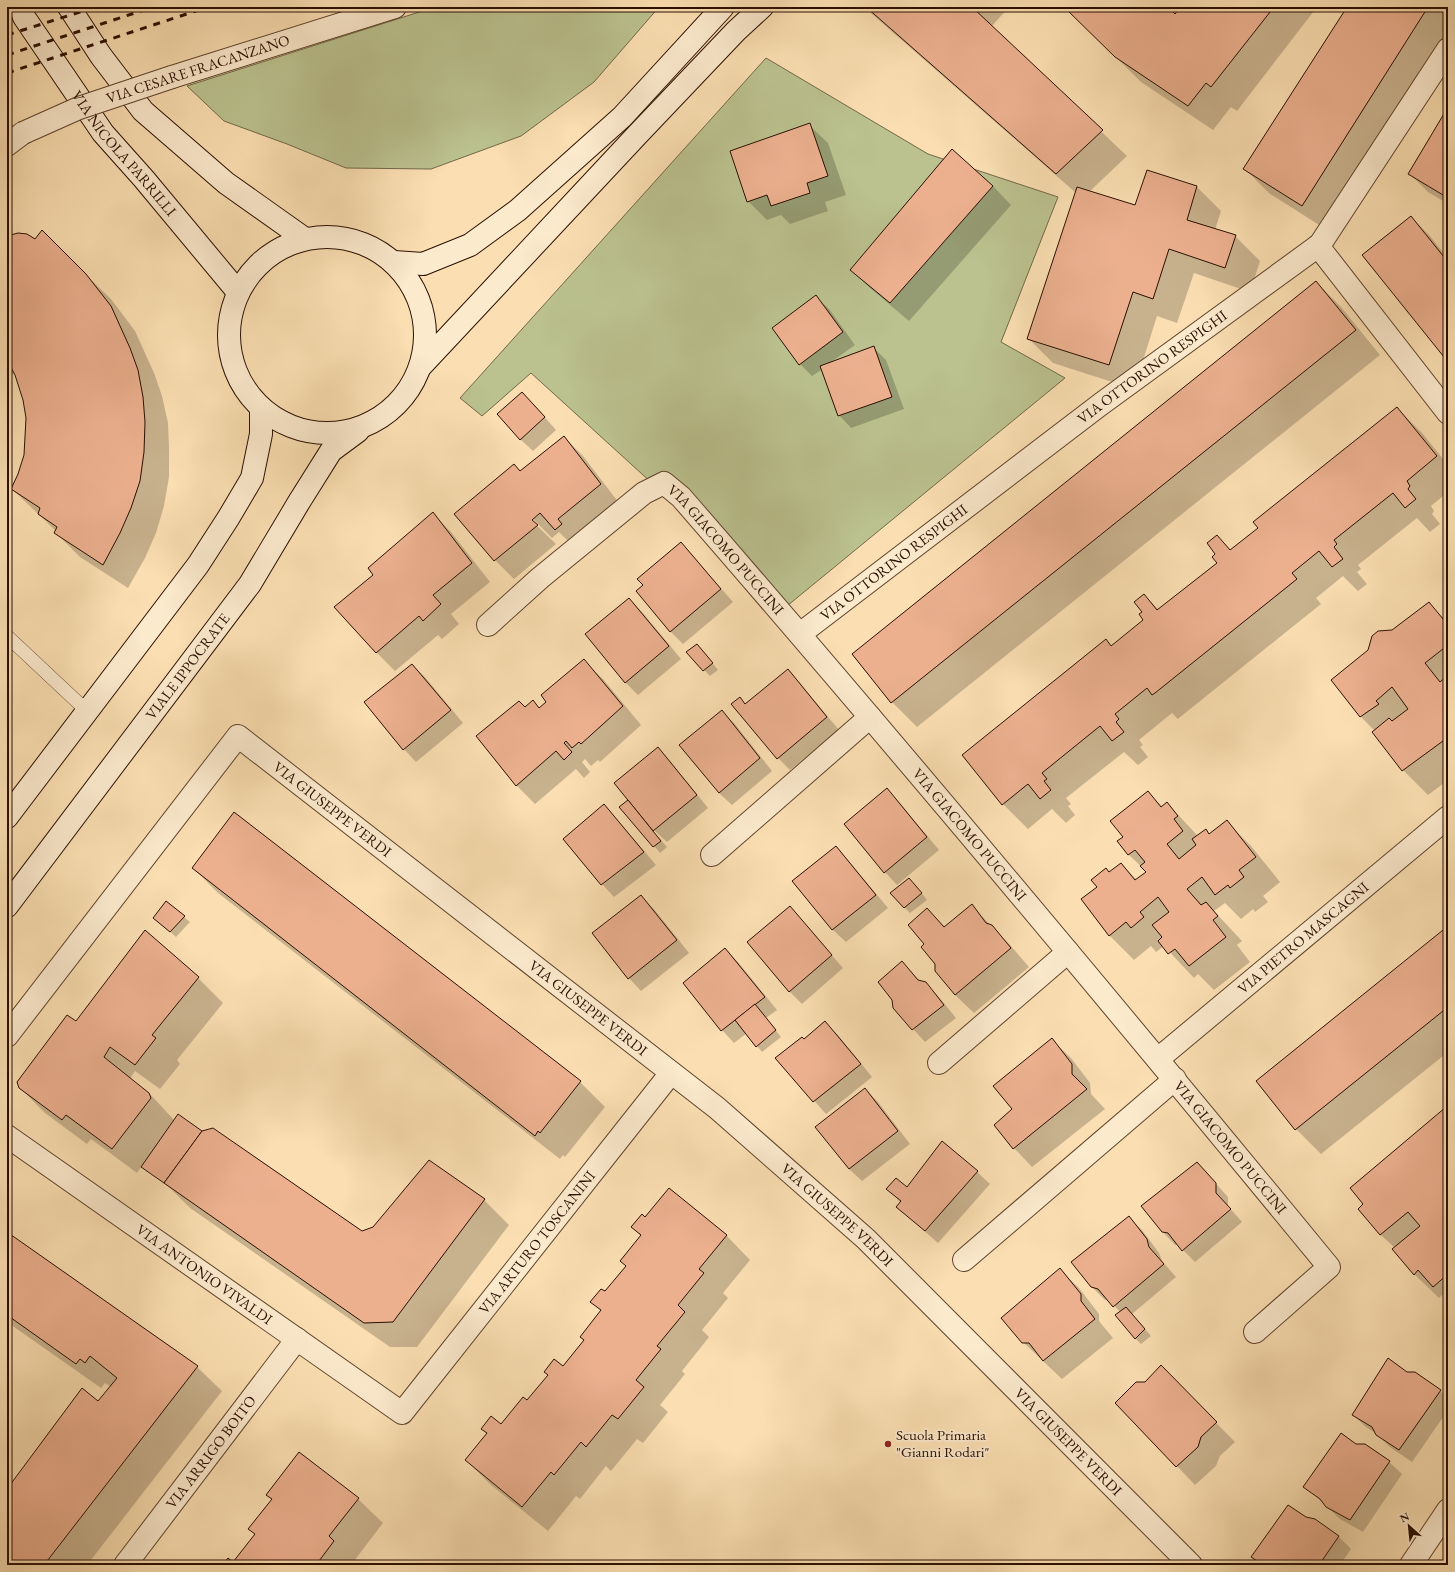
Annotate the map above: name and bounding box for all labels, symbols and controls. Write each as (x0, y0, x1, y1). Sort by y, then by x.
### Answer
street label: VIA CESARE FRACANZANO (104, 30, 292, 107)
street label: VIA NICOLA PARRILLI (68, 87, 181, 220)
street label: VIA OTTORINO RESPIGHI (1073, 305, 1231, 428)
street label: VIA GIACOMO PUCCINI (664, 480, 789, 619)
street label: VIA OTTORINO RESPIGHI (816, 499, 971, 624)
street label: VIALE IPPOCRATE (141, 609, 234, 723)
street label: VIA GIUSEPPE VERDI (270, 757, 396, 861)
street label: VIA GIACOMO PUCCINI (909, 764, 1031, 905)
street label: VIA PIETRO MASCAGNI (1233, 877, 1372, 998)
street label: VIA GIUSEPPE VERDI (525, 956, 652, 1060)
street label: VIA GIACOMO PUCCINI (1170, 1076, 1291, 1218)
street label: VIA GIUSEPPE VERDI (777, 1159, 898, 1270)
street label: VIA ARTURO TOSCANINI (474, 1166, 599, 1318)
street label: VIA ANTONIO VIVALDI (133, 1220, 277, 1328)
street label: VIA GIUSEPPE VERDI (1011, 1384, 1127, 1500)
street label: VIA ARRIGO BOITO (161, 1391, 260, 1512)
place label: Scuola Primaria "Gianni Rodari" (896, 1425, 989, 1461)
marker: Scuola Primaria "Gianni Rodari" (883, 1439, 893, 1449)
north arrow (1389, 1506, 1429, 1546)
text: N (1397, 1509, 1412, 1525)

